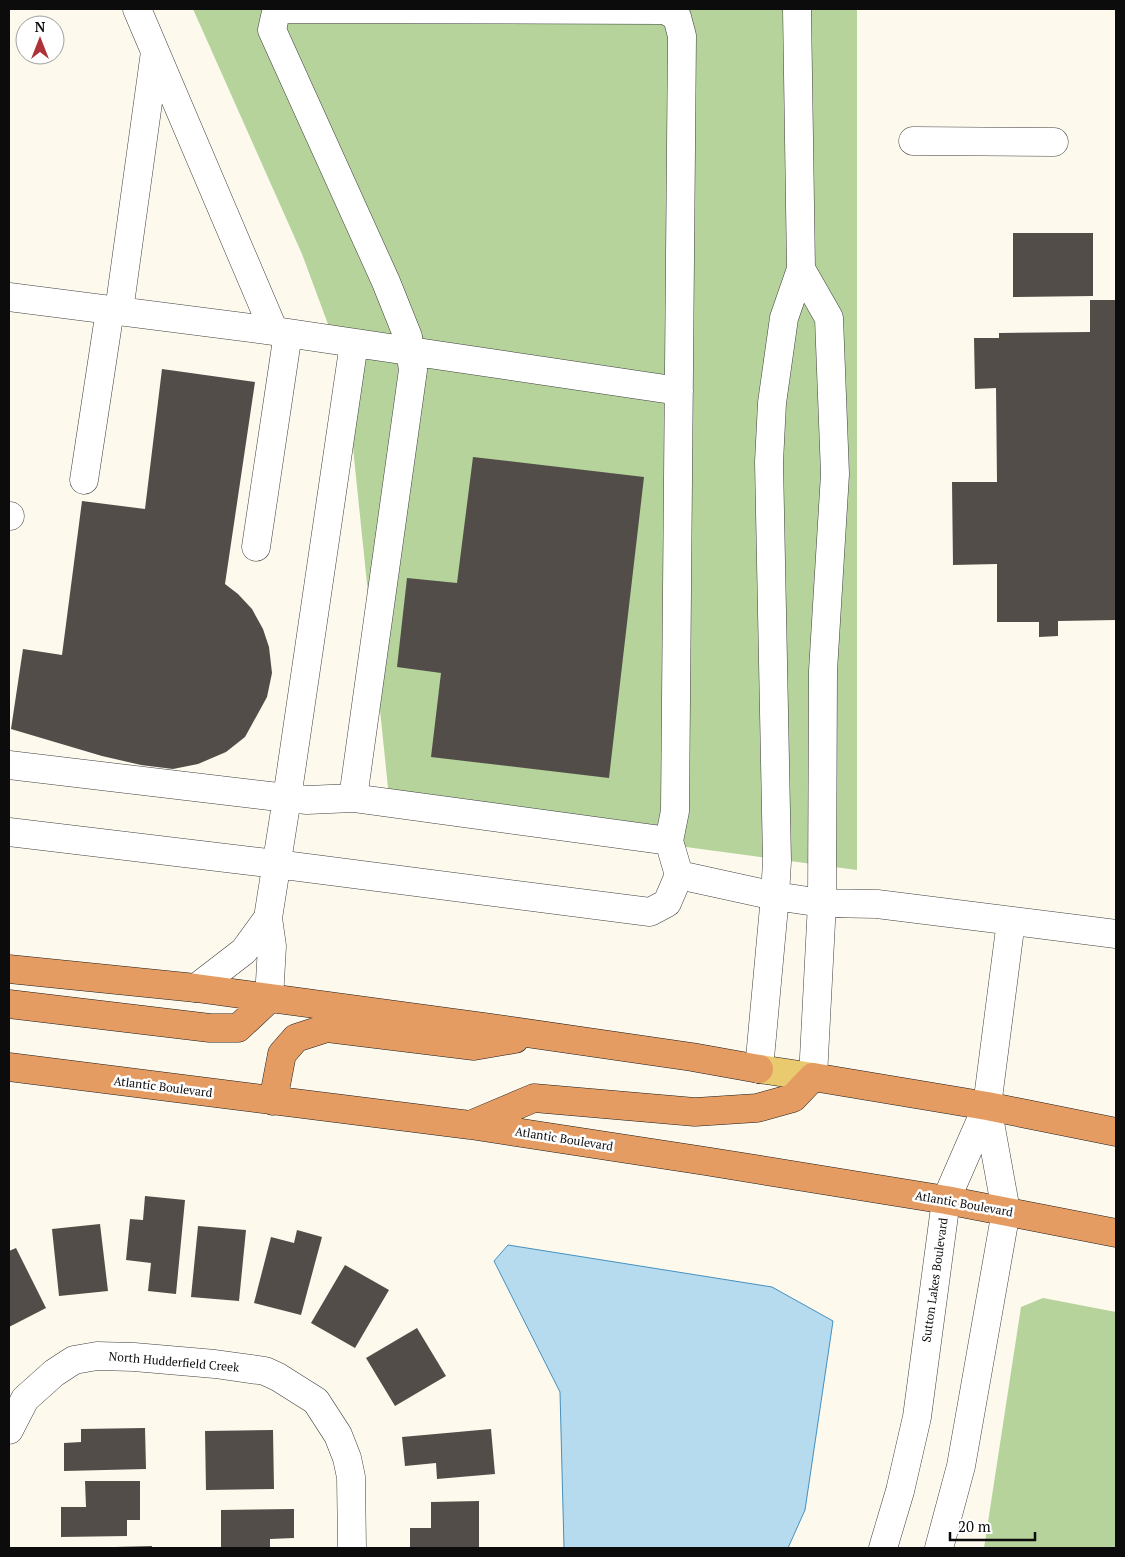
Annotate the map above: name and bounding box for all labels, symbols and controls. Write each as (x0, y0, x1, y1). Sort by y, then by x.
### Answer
north arrow (15, 15, 65, 65)
text: N (35, 17, 46, 36)
street label: Atlantic Boulevard (113, 1073, 214, 1100)
street label: Atlantic Boulevard (514, 1123, 615, 1154)
street label: Atlantic Boulevard (914, 1188, 1015, 1220)
street label: Sutton Lakes Boulevard (918, 1216, 951, 1343)
street label: North Hudderfield Creek (108, 1348, 241, 1375)
scale bar (950, 1510, 1035, 1542)
text: 20 m (958, 1516, 991, 1536)

